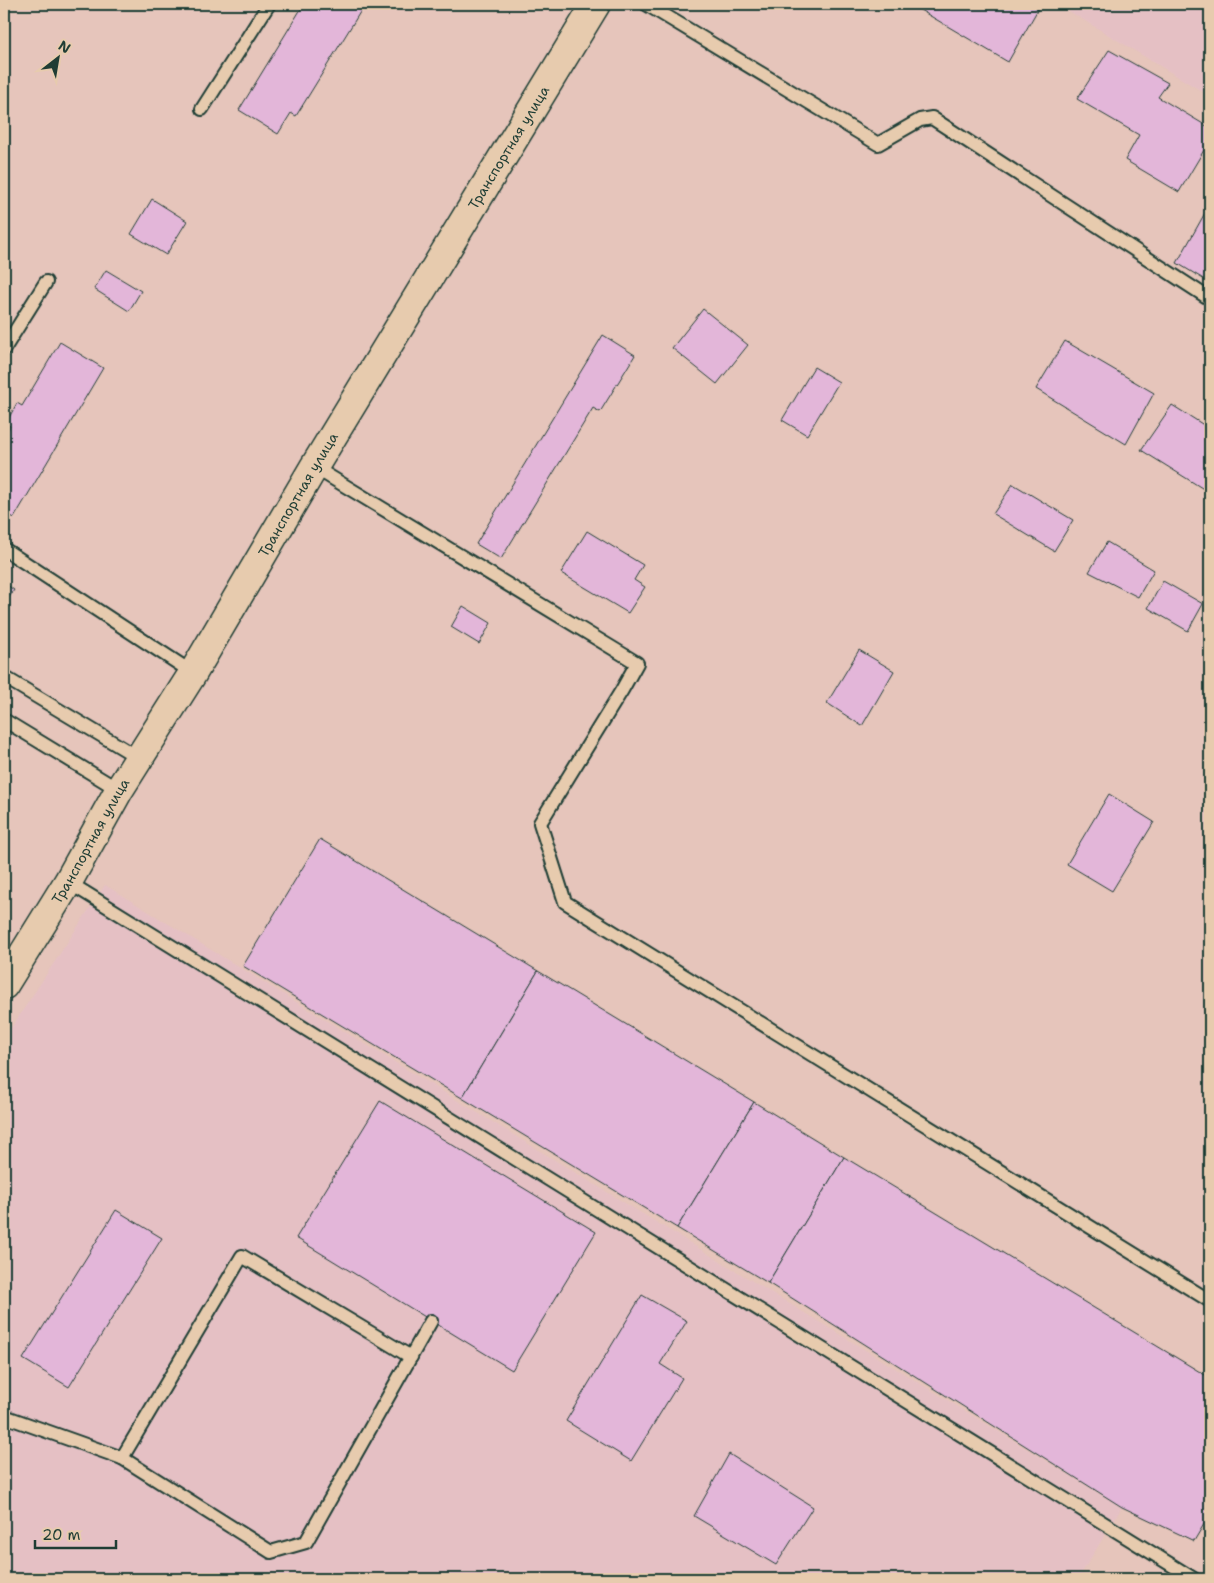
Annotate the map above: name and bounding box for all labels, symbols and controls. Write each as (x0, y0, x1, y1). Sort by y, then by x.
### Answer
north arrow (32, 32, 82, 82)
text: N (55, 36, 74, 57)
street label: Транспортная улица (464, 82, 553, 213)
street label: Транспортная улица (254, 429, 342, 560)
street label: Транспортная улица (48, 775, 133, 907)
scale bar (35, 1518, 116, 1550)
text: 20 m (42, 1525, 81, 1545)

